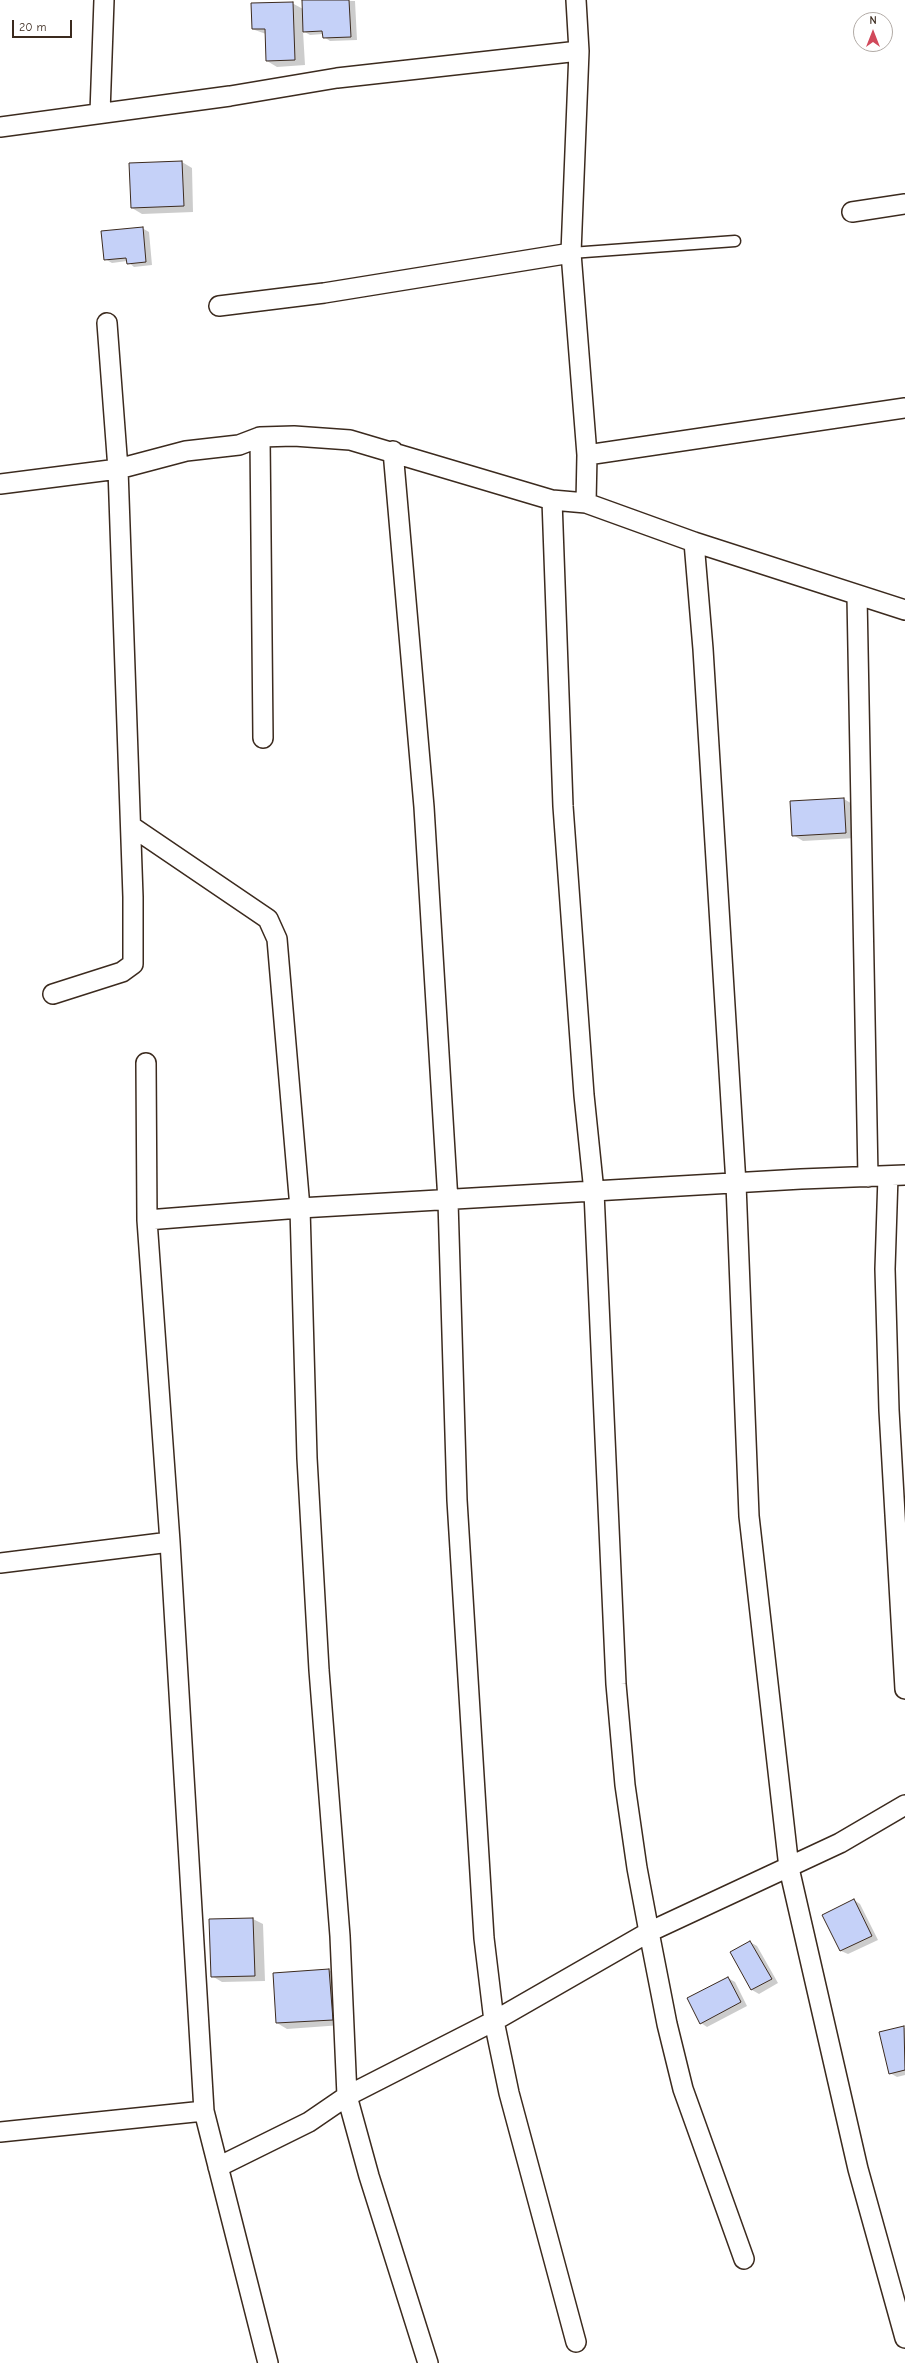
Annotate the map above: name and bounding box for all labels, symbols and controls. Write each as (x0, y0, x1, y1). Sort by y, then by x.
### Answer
scale bar (14, 12, 74, 38)
north arrow (853, 12, 893, 52)
text: N (869, 14, 877, 27)
text: 20 m (19, 20, 47, 34)

